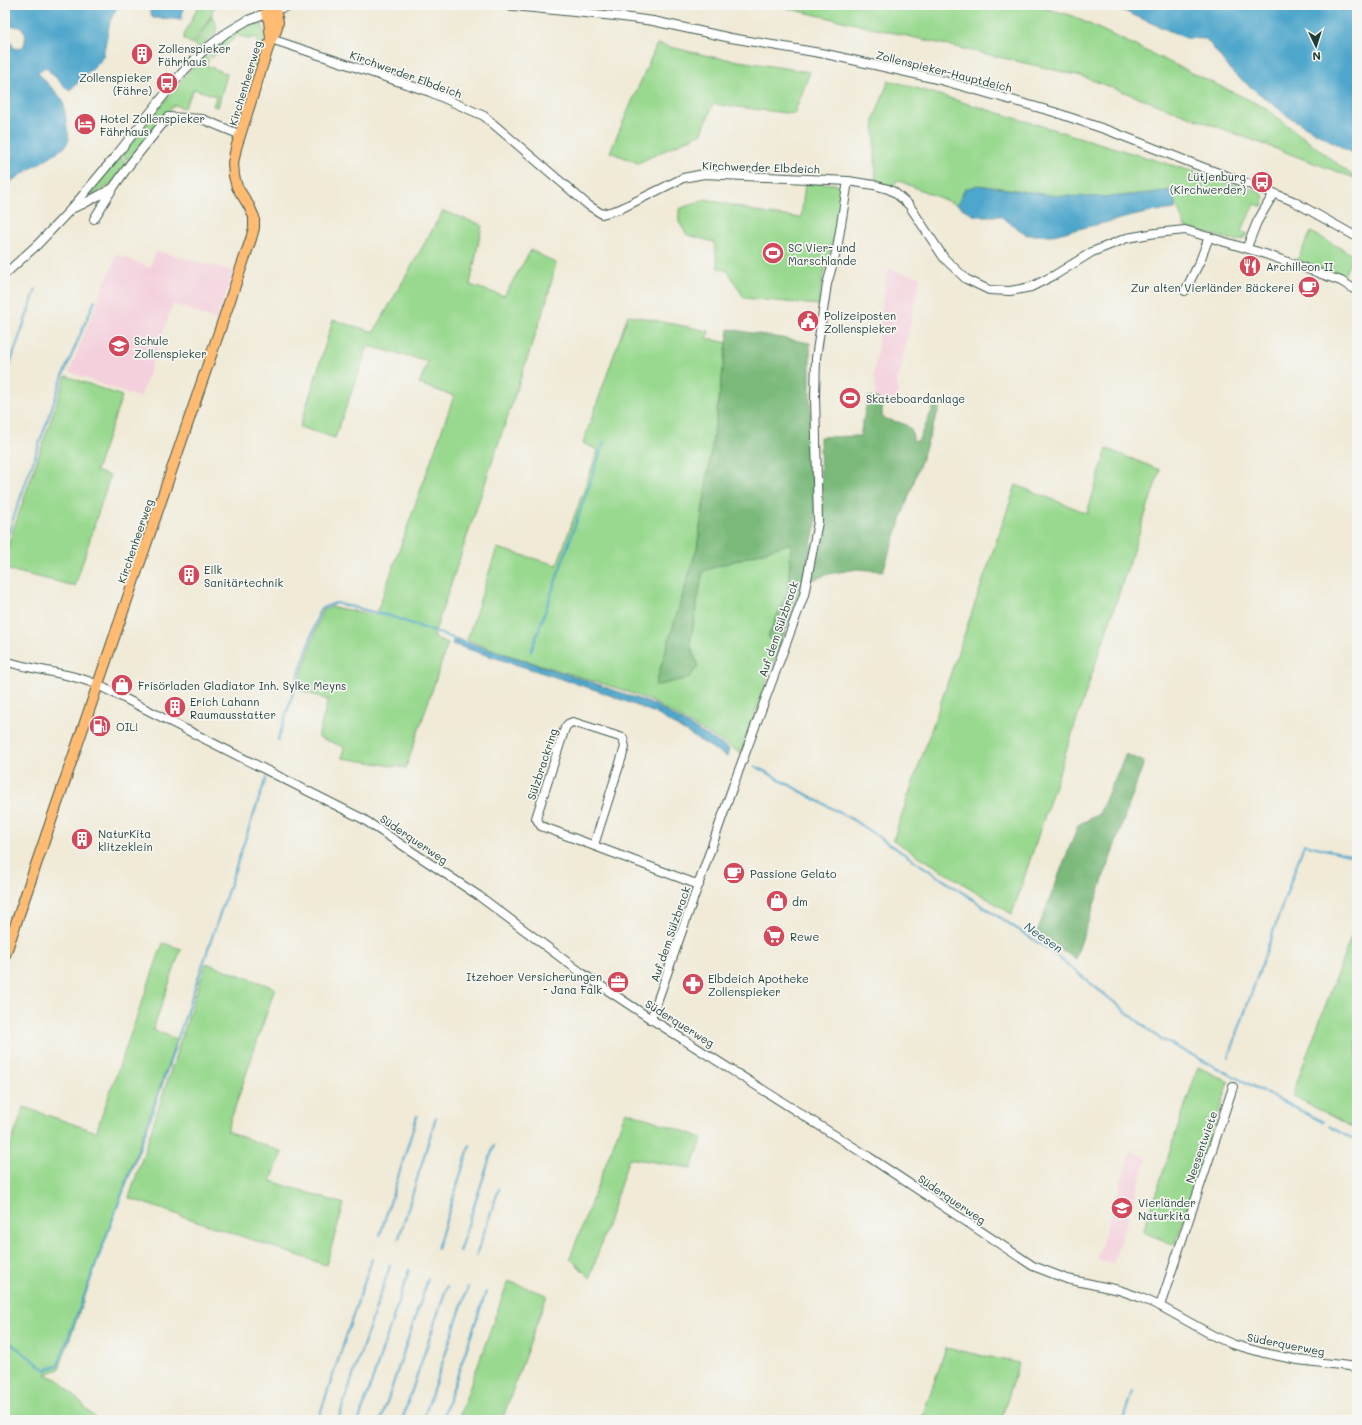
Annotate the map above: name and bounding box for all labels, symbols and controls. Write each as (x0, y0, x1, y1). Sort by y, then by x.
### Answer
north arrow (1296, 26, 1336, 66)
street label: Kirchenheerweg (225, 39, 265, 127)
building icon: Zollenspieker Fährhaus (129, 41, 155, 67)
place label: Zollenspieker Fährhaus (158, 41, 231, 69)
street label: Kirchwerder Elbdeich (348, 47, 464, 101)
street label: Zollenspieker-Hauptdeich (874, 47, 1014, 95)
text: N (1312, 49, 1321, 64)
place label: Zollenspieker (Fähre) (79, 70, 152, 98)
bus stop icon: Zollenspieker (Fähre) (154, 70, 180, 96)
hotel icon: Hotel Zollenspieker Fährhaus (72, 111, 98, 137)
place label: Hotel Zollenspieker Fährhaus (100, 111, 205, 139)
street label: Kirchwerder Elbdeich (702, 157, 820, 177)
place label: Lütjenburg (Kirchwerder) (1170, 169, 1246, 197)
bus stop icon: Lütjenburg (Kirchwerder) (1249, 169, 1275, 195)
sports icon: SC Vier- und Marschlande (760, 240, 786, 266)
place label: SC Vier- und Marschlande (788, 240, 857, 268)
restaurant icon: Archilleon II (1237, 253, 1263, 279)
place label: Archilleon II (1266, 259, 1333, 274)
cafe icon: Zur alten Vierländer Bäckerei (1296, 274, 1322, 300)
place label: Zur alten Vierländer Bäckerei (1131, 280, 1294, 295)
public building icon: Polizeiposten Zollenspieker (795, 308, 821, 334)
place label: Polizeiposten Zollenspieker (824, 308, 897, 336)
school or university icon: Schule Zollenspieker (106, 333, 132, 359)
place label: Schule Zollenspieker (134, 333, 207, 361)
sports icon: Skateboardanlage (837, 385, 863, 411)
place label: Skateboardanlage (866, 391, 965, 406)
street label: Kirchenheerweg (114, 497, 156, 585)
building icon: Eilk Sanitärtechnik (176, 562, 202, 588)
place label: Eilk Sanitärtechnik (204, 562, 284, 590)
street label: Auf dem Sülzbrack (755, 579, 801, 679)
shop icon: Frisörladen Gladiator Inh. Sylke Meyns (109, 672, 135, 698)
place label: Frisörladen Gladiator Inh. Sylke Meyns (138, 678, 346, 693)
building icon: Erich Lahann Raumausstatter (162, 694, 188, 720)
place label: Erich Lahann Raumausstatter (190, 694, 276, 722)
fuel station icon: OIL! (87, 713, 113, 739)
place label: OIL! (116, 719, 138, 734)
street label: Sülzbrackring (523, 726, 561, 802)
street label: Süderquerweg (377, 811, 451, 867)
building icon: NaturKita klitzeklein (69, 826, 95, 852)
place label: NaturKita klitzeklein (98, 826, 153, 854)
cafe icon: Passione Gelato (721, 860, 747, 886)
place label: Passione Gelato (750, 866, 837, 881)
street label: Auf dem Sülzbrack (647, 884, 693, 984)
shop icon: dm (764, 888, 790, 914)
place label: dm (792, 894, 808, 909)
water label: Neesen (1022, 918, 1067, 956)
supermarket icon: Rewe (761, 923, 787, 949)
place label: Rewe (790, 929, 819, 944)
place label: Itzehoer Versicherungen - Jana Falk (466, 969, 602, 997)
office icon: Itzehoer Versicherungen - Jana Falk (605, 969, 631, 995)
pharmacy icon: Elbdeich Apotheke Zollenspieker (680, 971, 706, 997)
place label: Elbdeich Apotheke Zollenspieker (708, 971, 809, 999)
street label: Süderquerweg (643, 996, 717, 1050)
street label: Neesentwiete (1182, 1109, 1220, 1185)
street label: Süderquerweg (915, 1171, 989, 1227)
school or university icon: Vierländer Naturkita (1109, 1195, 1135, 1221)
place label: Vierländer Naturkita (1138, 1195, 1196, 1223)
street label: Süderquerweg (1246, 1329, 1326, 1359)

